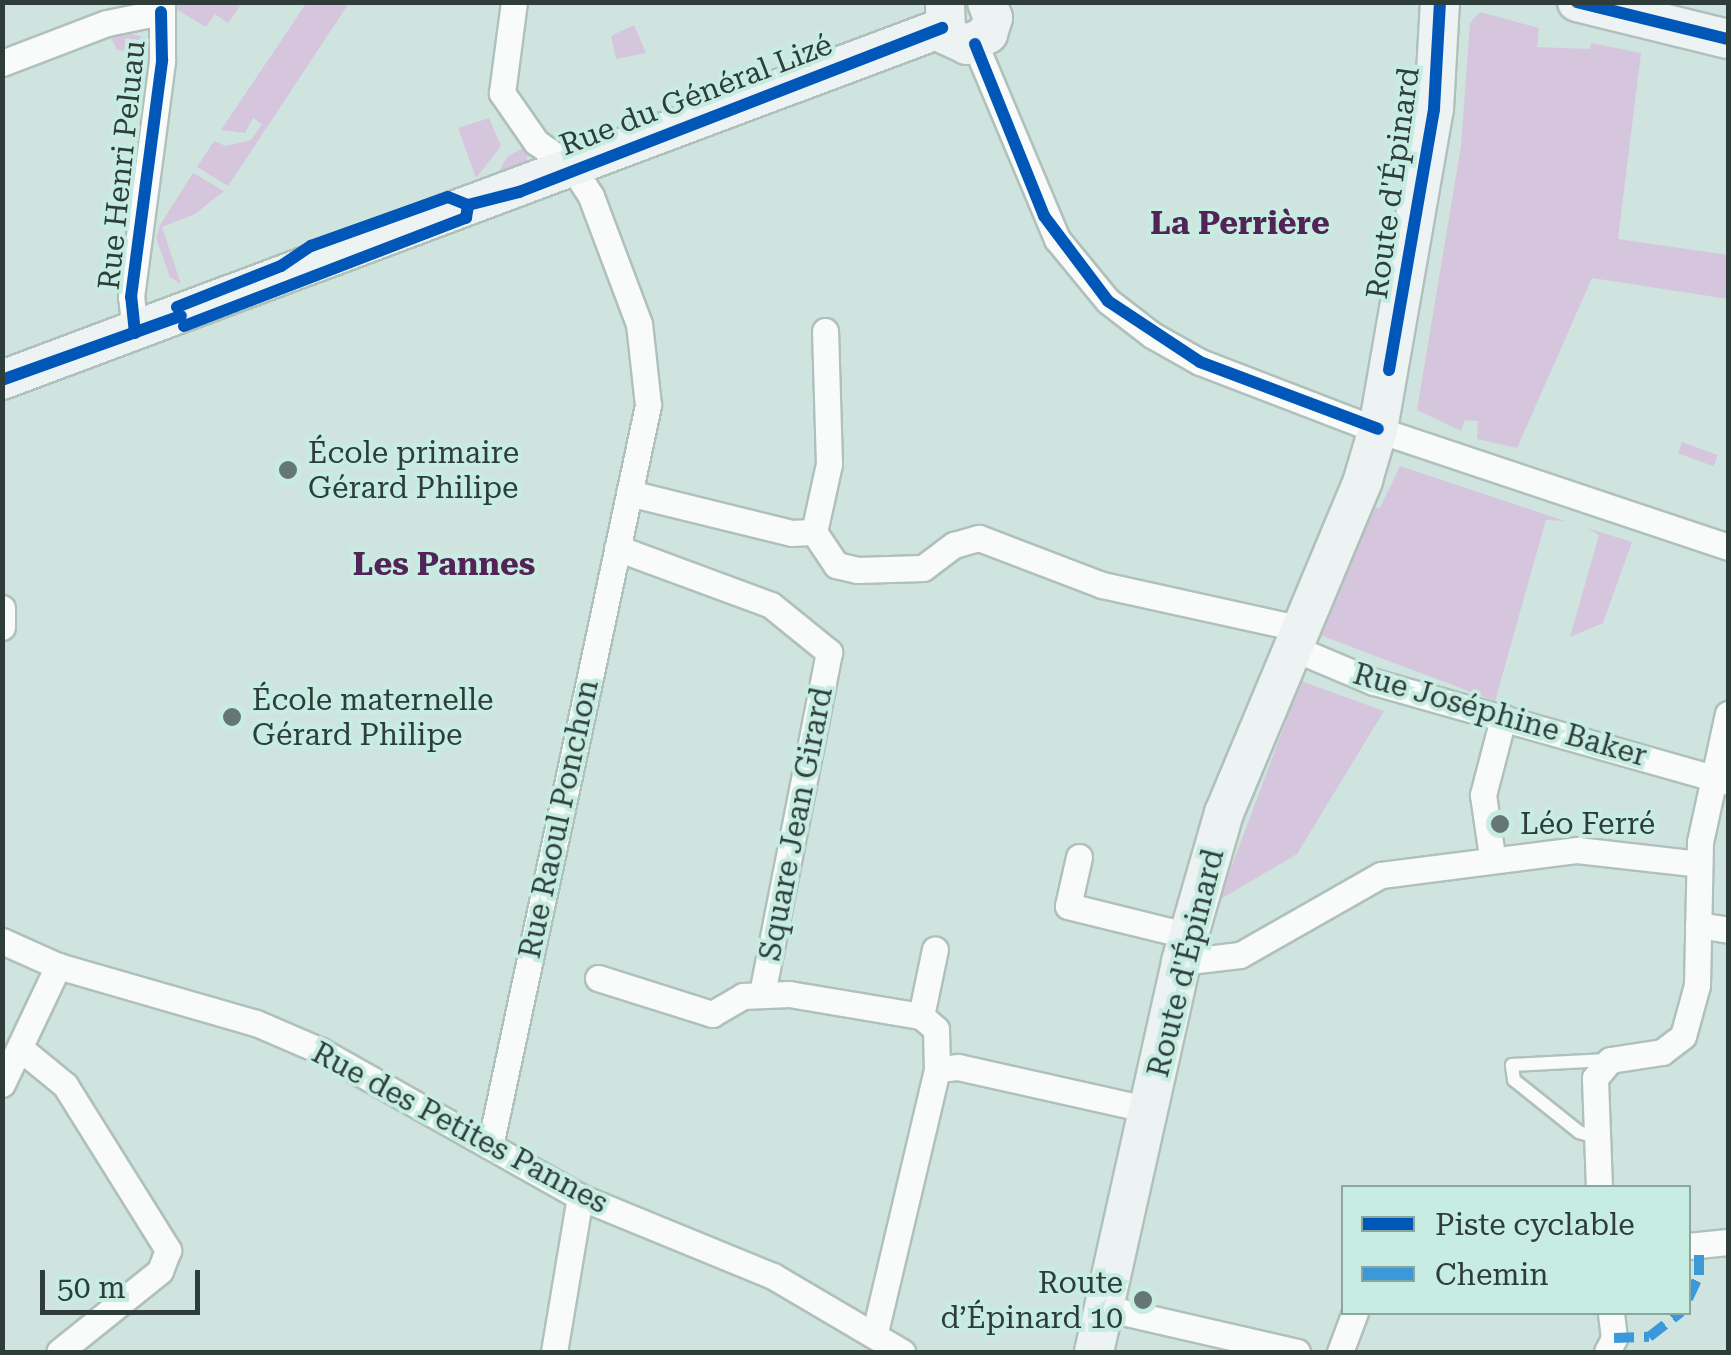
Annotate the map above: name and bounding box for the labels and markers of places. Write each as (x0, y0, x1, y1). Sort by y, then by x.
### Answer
place label: École primaire Gérard Philipe (308, 435, 519, 506)
marker: École primaire Gérard Philipe (277, 459, 299, 481)
place label: École maternelle Gérard Philipe (252, 682, 493, 752)
marker: École maternelle Gérard Philipe (221, 706, 243, 728)
place label: Léo Ferré (1520, 806, 1655, 842)
marker: Léo Ferré (1489, 813, 1511, 835)
place label: Route d’Épinard 10 (941, 1265, 1123, 1336)
marker: Route d’Épinard 10 (1132, 1289, 1154, 1311)

